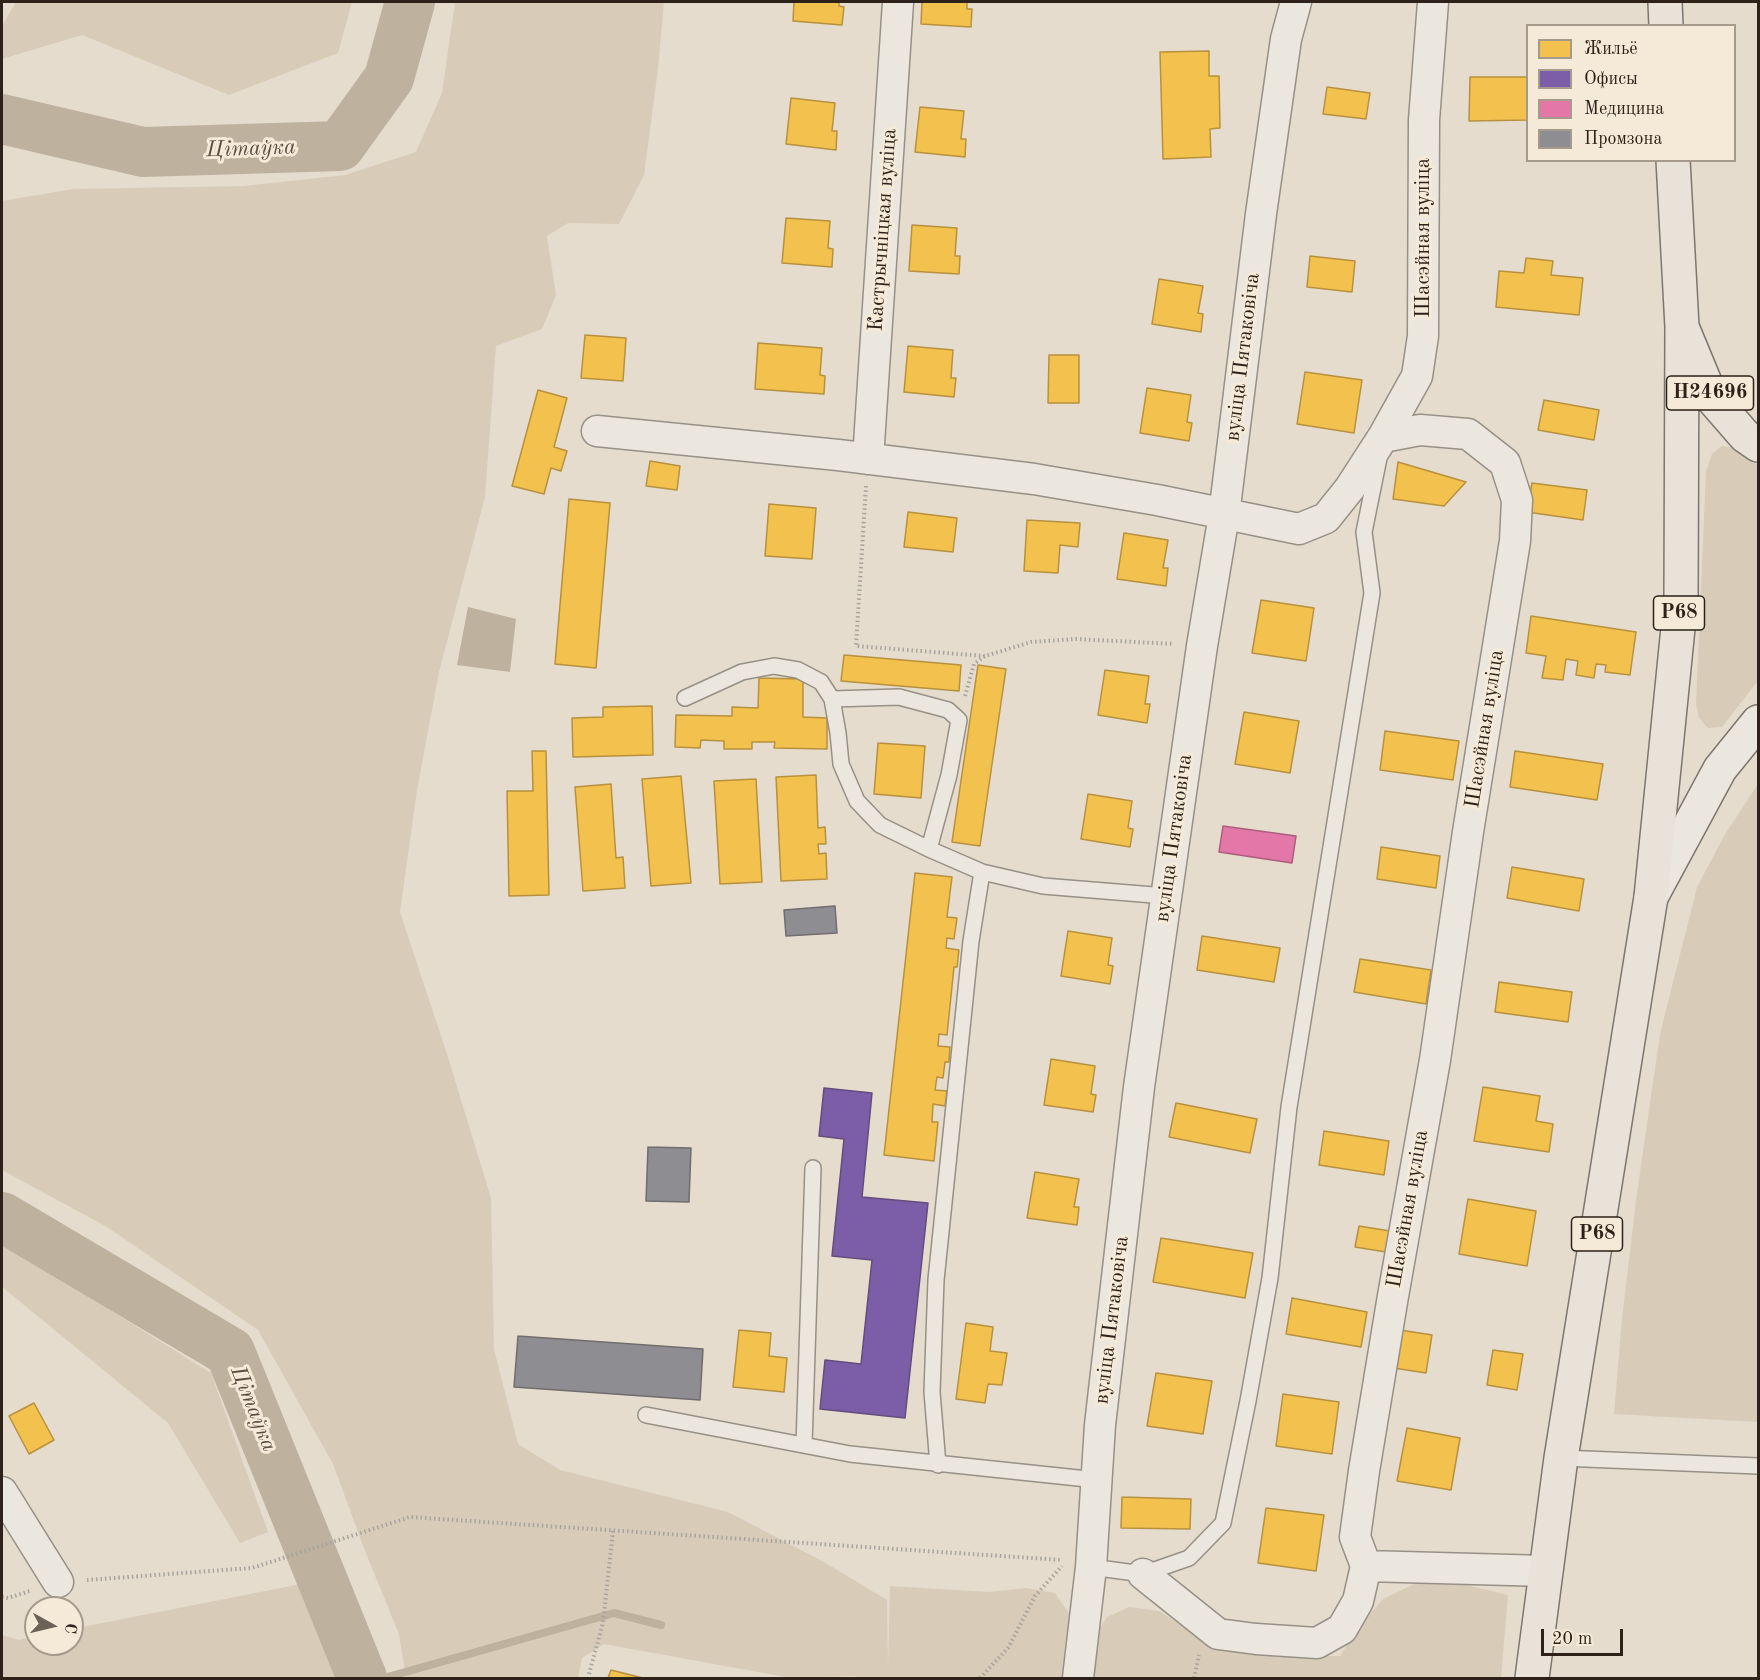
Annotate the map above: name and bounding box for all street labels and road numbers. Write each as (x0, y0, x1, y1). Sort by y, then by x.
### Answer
street label: Кастрычніцкая вуліца (863, 128, 903, 332)
street label: Шасэйная вуліца (1410, 158, 1436, 318)
street label: вуліца Пятаковіча (1220, 271, 1266, 443)
road number: Н24696 (1666, 376, 1754, 410)
road number: Р68 (1654, 596, 1704, 630)
street label: Шасэйная вуліца (1460, 648, 1510, 810)
street label: вуліца Пятаковіча (1150, 752, 1198, 924)
street label: Шасэйная вуліца (1382, 1128, 1434, 1290)
road number: Р68 (1572, 1217, 1622, 1251)
street label: вуліца Пятаковіча (1089, 1234, 1135, 1406)

